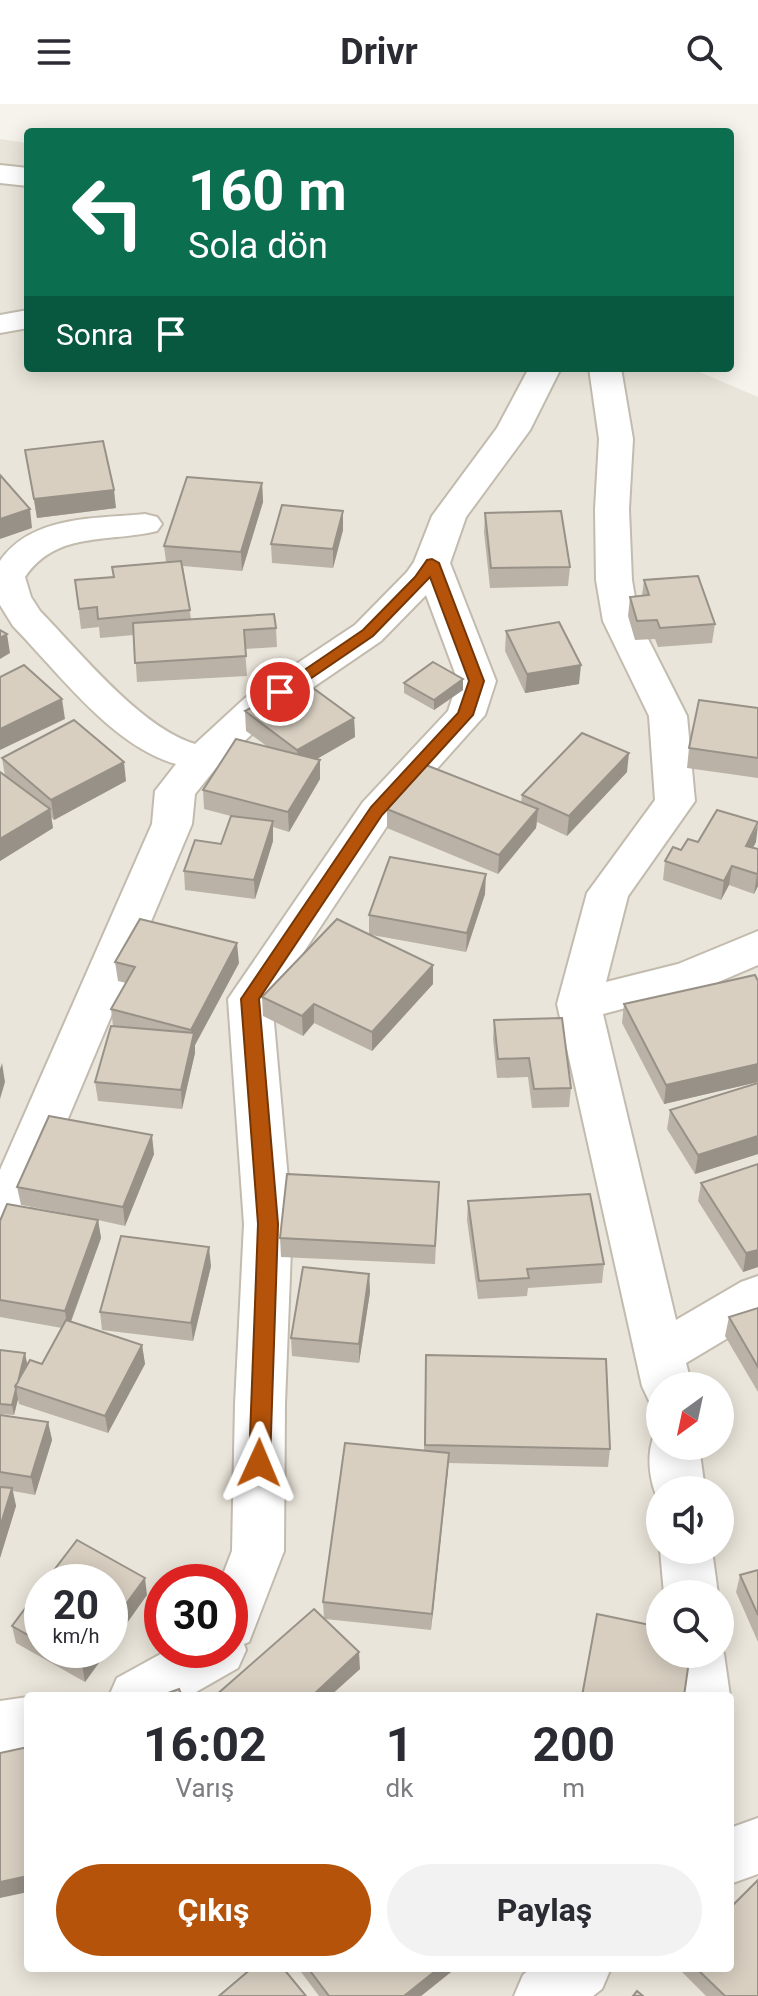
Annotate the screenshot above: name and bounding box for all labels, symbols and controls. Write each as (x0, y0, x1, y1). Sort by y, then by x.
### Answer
icon: menu (32, 30, 76, 74)
icon: search (682, 30, 726, 74)
text: Drivr (340, 31, 418, 73)
text: 160 m (188, 158, 347, 224)
icon: left (56, 160, 160, 264)
text: Sola dön (188, 225, 328, 267)
icon: arrive (149, 312, 193, 356)
text: Sonra (56, 317, 133, 352)
pin (246, 658, 314, 726)
icon: arrive (258, 670, 302, 714)
north arrow (646, 1372, 734, 1460)
map controls (646, 1372, 734, 1668)
position arrow (217, 1421, 301, 1505)
button: sound (646, 1476, 734, 1564)
speed limit sign: 30 (144, 1564, 248, 1668)
button: search (646, 1580, 734, 1668)
text: 20 (53, 1582, 99, 1629)
text: km/h (53, 1624, 99, 1648)
text: 16:02 (143, 1716, 267, 1773)
text: 1 (386, 1716, 413, 1773)
text: 200 (532, 1716, 615, 1773)
text: Varış (175, 1773, 234, 1803)
text: dk (386, 1773, 413, 1803)
text: m (562, 1773, 585, 1803)
button: Çıkış (56, 1864, 371, 1956)
button: Paylaş (387, 1864, 702, 1956)

